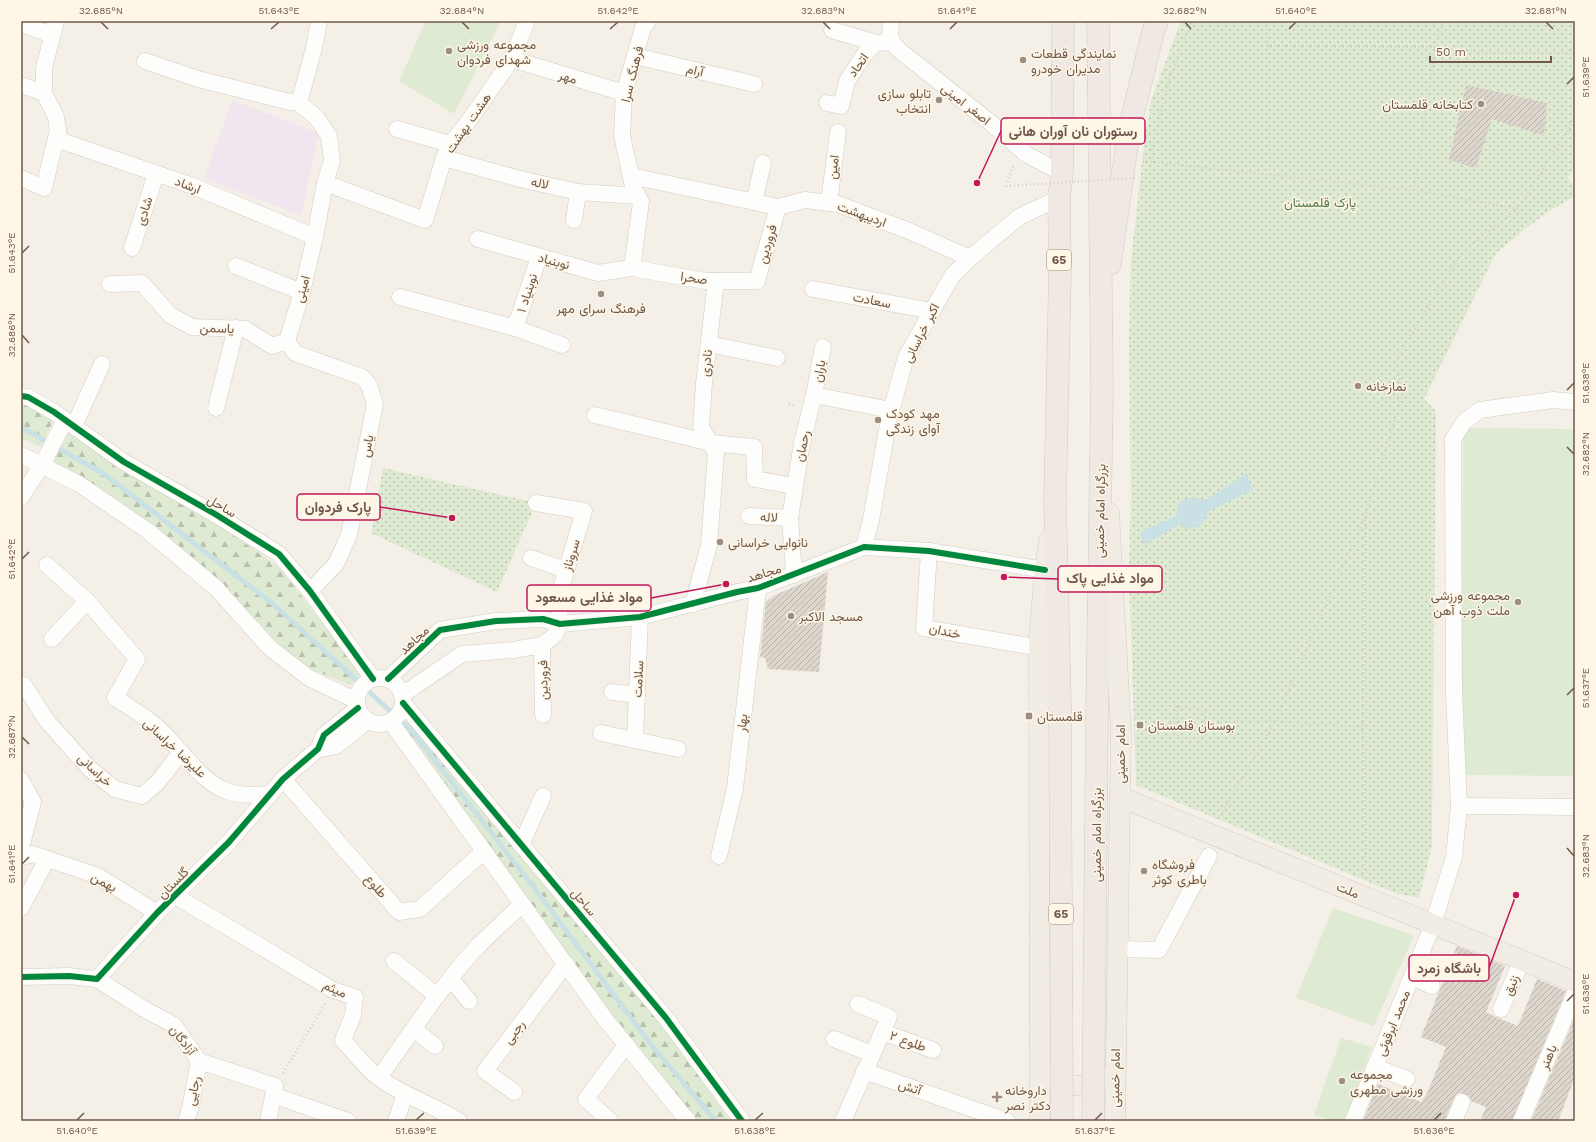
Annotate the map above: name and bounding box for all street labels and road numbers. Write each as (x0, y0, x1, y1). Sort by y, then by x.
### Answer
street label: فرهنگ سرا (618, 44, 647, 104)
street label: اتحاد (845, 50, 871, 80)
street label: آرام (685, 61, 706, 80)
street label: مهر (556, 67, 579, 88)
street label: اصغر امینی (938, 80, 994, 129)
street label: هشت بهشت (442, 90, 495, 157)
street label: امین (824, 154, 843, 180)
street label: ارشاد (173, 173, 203, 198)
street label: لاله (530, 174, 550, 192)
street label: شادی (132, 195, 157, 227)
street label: اردیبهشت (835, 198, 888, 231)
street label: فروردین (754, 223, 781, 266)
street label: نوبنیاد (536, 250, 572, 273)
road number: 65 (1047, 250, 1071, 270)
street label: صحرا (680, 269, 708, 288)
street label: نوبنیاد ۱ (514, 271, 541, 315)
street label: امینی (291, 274, 314, 305)
street label: سعادت (852, 289, 892, 311)
street label: اکبر خراسانی (900, 301, 943, 366)
street label: یاسمن (199, 320, 235, 337)
street label: نادری (697, 348, 716, 377)
street label: باران (810, 358, 829, 384)
street label: رحمان (791, 429, 814, 463)
street label: یاس (357, 433, 378, 459)
street label: بزرگراه امام خمینی (1092, 463, 1109, 558)
street label: ساحل (204, 492, 239, 521)
street label: لاله (760, 509, 778, 525)
street label: سروناز (559, 537, 584, 574)
street label: مجاهد (745, 561, 783, 585)
street label: خندان (928, 620, 962, 643)
street label: مجاهد (396, 622, 432, 657)
street label: فروردین (535, 660, 552, 700)
street label: سلامت (630, 660, 646, 698)
street label: بهار (733, 713, 751, 734)
street label: علیرضا خراسانی (140, 715, 210, 782)
street label: امام خمینی (1113, 724, 1129, 784)
street label: خراسانی (74, 750, 116, 791)
street label: بزرگراه امام خمینی (1089, 788, 1105, 882)
street label: گلستان (154, 864, 193, 902)
street label: بهمن (88, 869, 120, 896)
street label: طلوع (360, 871, 390, 902)
street label: ملت (1334, 879, 1362, 901)
street label: ساحل (568, 885, 600, 919)
road number: 65 (1049, 904, 1073, 924)
street label: زنبق (1500, 972, 1523, 998)
street label: میثم (320, 977, 349, 1002)
street label: محمد ابرقوئی (1373, 988, 1414, 1059)
street label: رجبی (500, 1017, 529, 1048)
street label: آزادگان (166, 1022, 200, 1059)
street label: طلوع ۲ (887, 1028, 928, 1056)
street label: باهنر (1536, 1042, 1561, 1073)
street label: امام خمینی (1107, 1048, 1124, 1108)
street label: رجایی (183, 1075, 204, 1107)
street label: آتش (896, 1076, 924, 1099)

